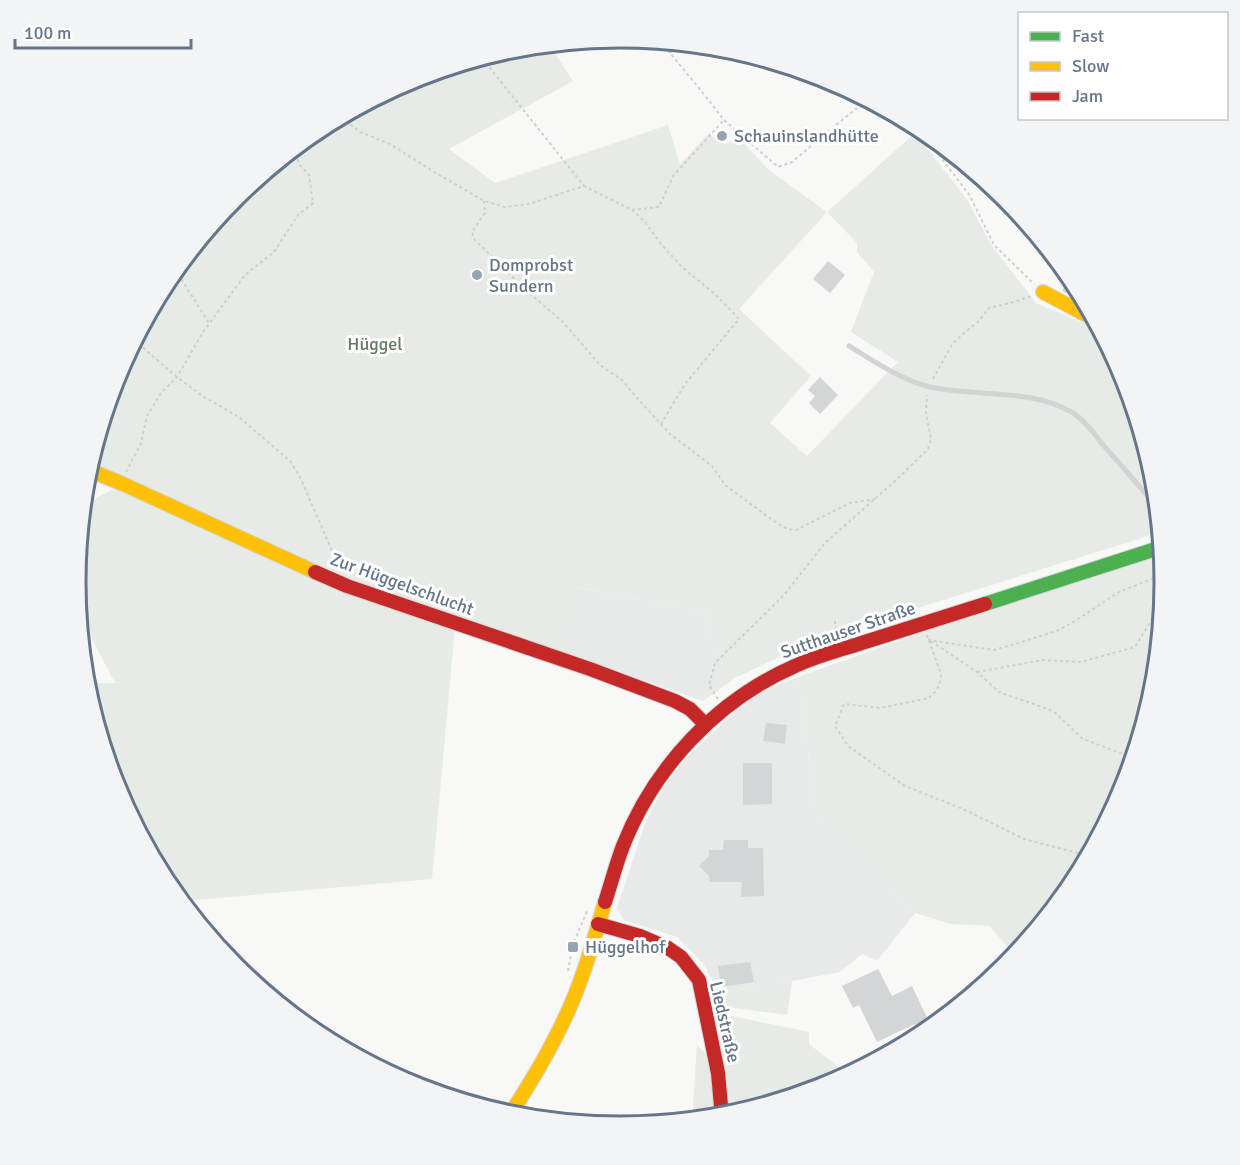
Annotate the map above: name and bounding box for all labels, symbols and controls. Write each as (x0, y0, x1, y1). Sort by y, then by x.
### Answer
scale bar (15, 12, 190, 50)
legend (1018, 12, 1228, 120)
text: 100 m (24, 22, 71, 44)
text: Fast (1072, 25, 1104, 47)
text: Slow (1072, 55, 1109, 77)
text: Jam (1072, 85, 1103, 107)
place label: Schauinslandhütte (734, 125, 879, 147)
marker: Schauinslandhütte (715, 129, 729, 143)
place label: Domprobst Sundern (489, 254, 573, 297)
marker: Domprobst Sundern (470, 268, 484, 282)
park label: Hüggel (347, 333, 403, 355)
street label: Zur Hüggelschlucht (327, 548, 477, 620)
street label: Sutthauser Straße (778, 597, 918, 663)
place label: Hüggelhof (585, 936, 666, 958)
marker: Hüggelhof (566, 940, 580, 954)
street label: Liedstraße (705, 979, 745, 1065)

